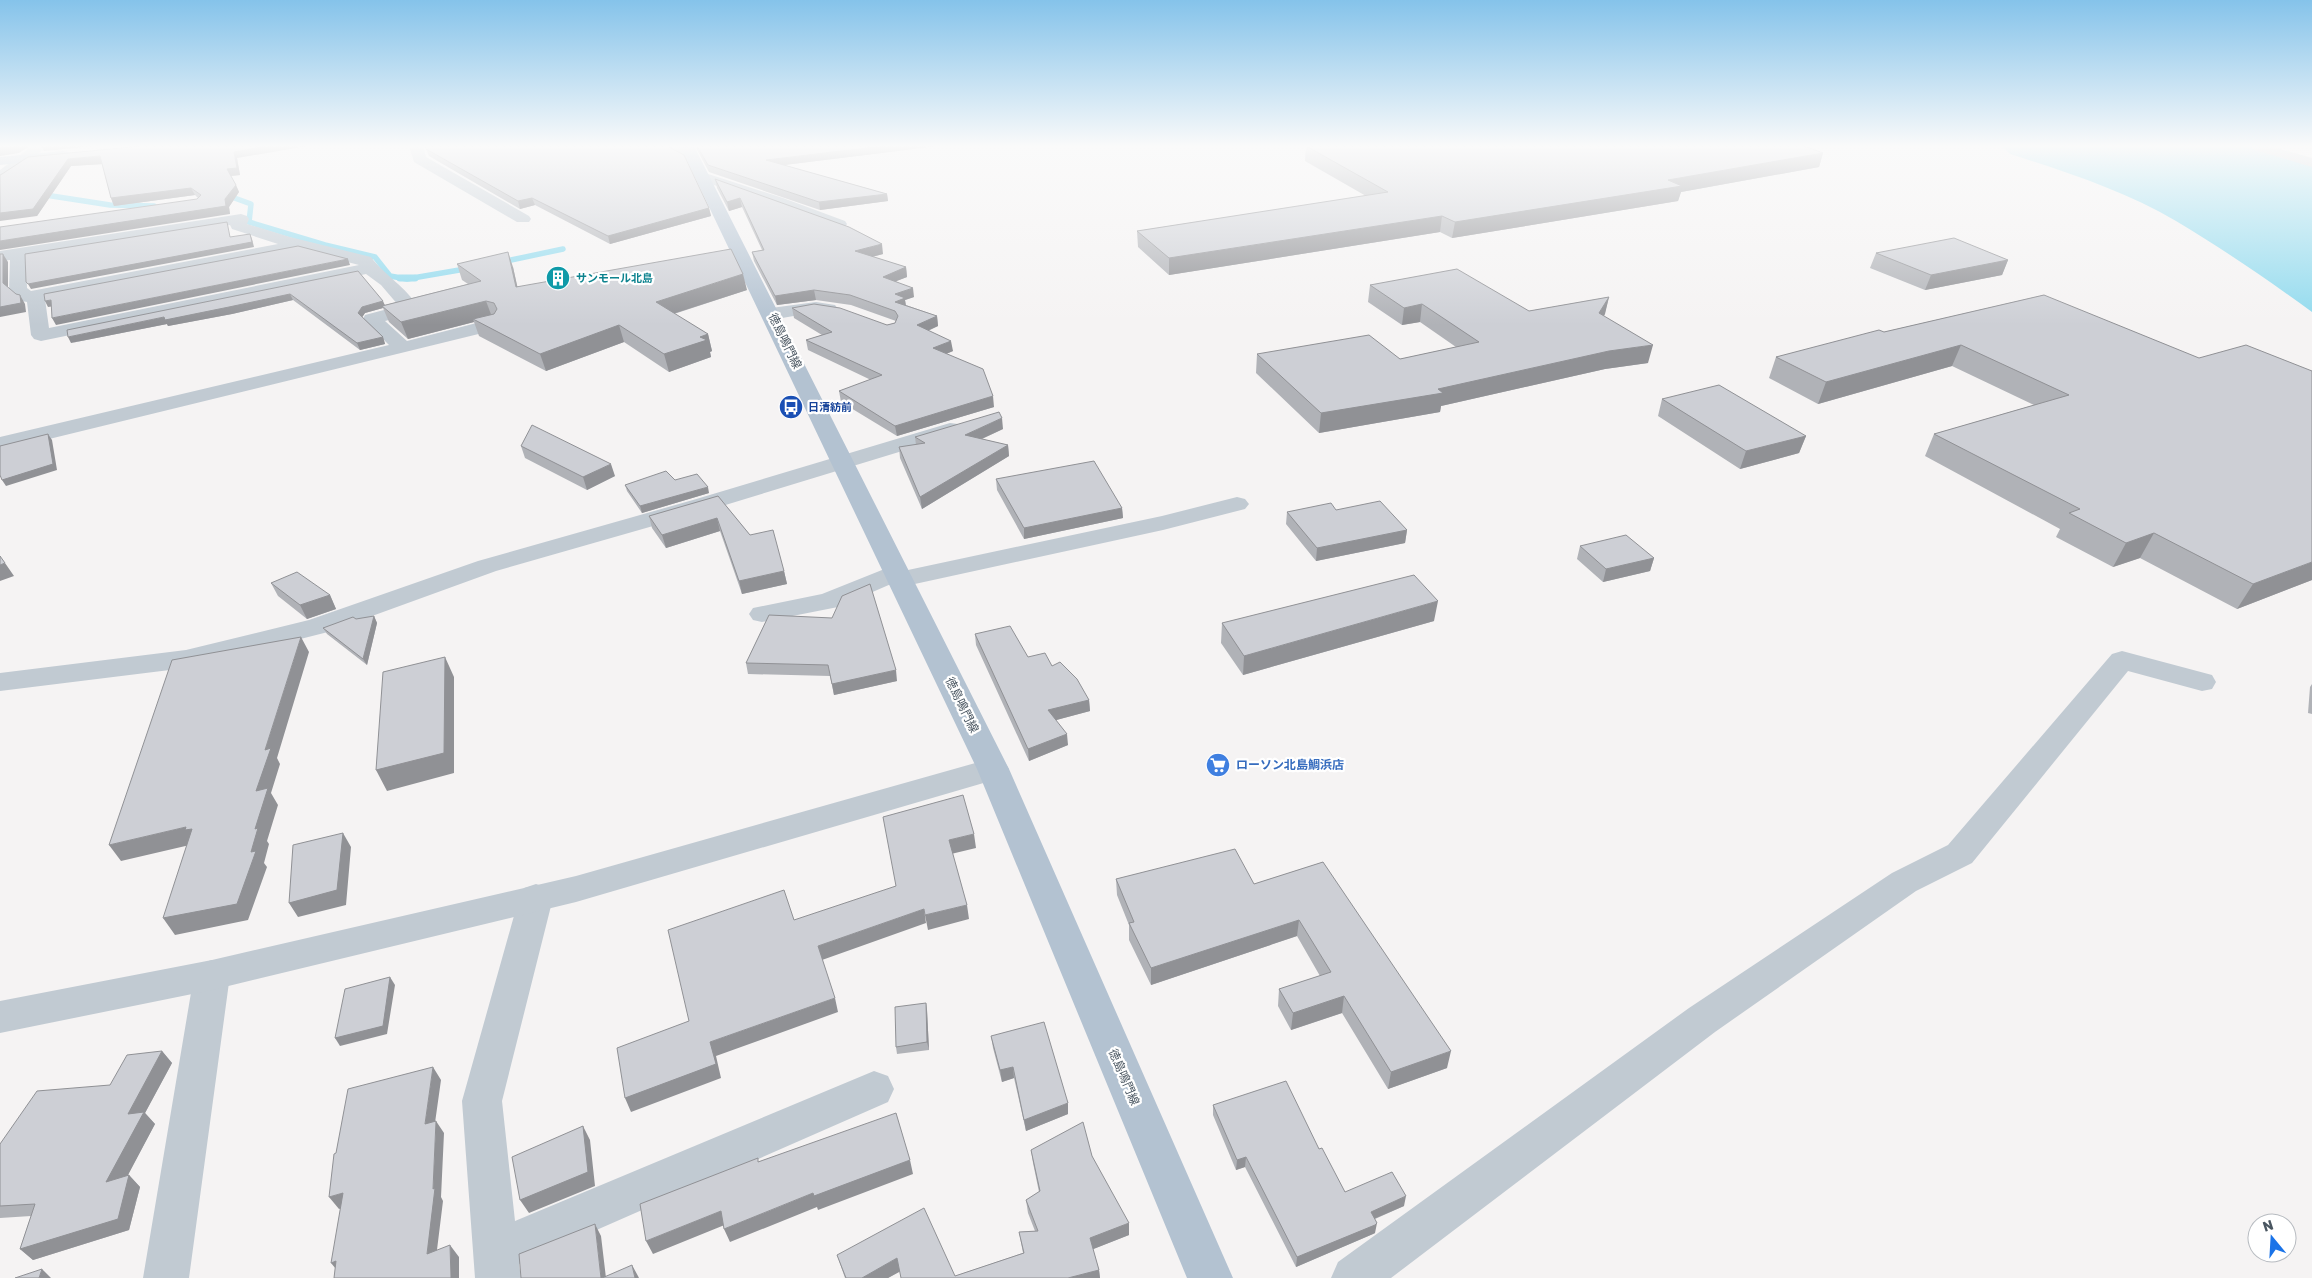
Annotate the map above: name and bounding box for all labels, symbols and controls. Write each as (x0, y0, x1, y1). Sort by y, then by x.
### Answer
building icon: サンモール北島 (545, 265, 571, 291)
place label: サンモール北島 (576, 272, 653, 285)
street label: 徳島鳴門線 (766, 311, 804, 371)
bus stop icon: 日清紡前 (778, 394, 804, 420)
place label: 日清紡前 (808, 401, 852, 414)
street label: 徳島鳴門線 (943, 675, 981, 735)
supermarket icon: ローソン北島鯛浜店 (1205, 752, 1231, 778)
place label: ローソン北島鯛浜店 (1236, 758, 1344, 772)
street label: 徳島鳴門線 (1106, 1047, 1142, 1107)
north arrow (2247, 1213, 2297, 1263)
text: N (2261, 1216, 2276, 1236)

